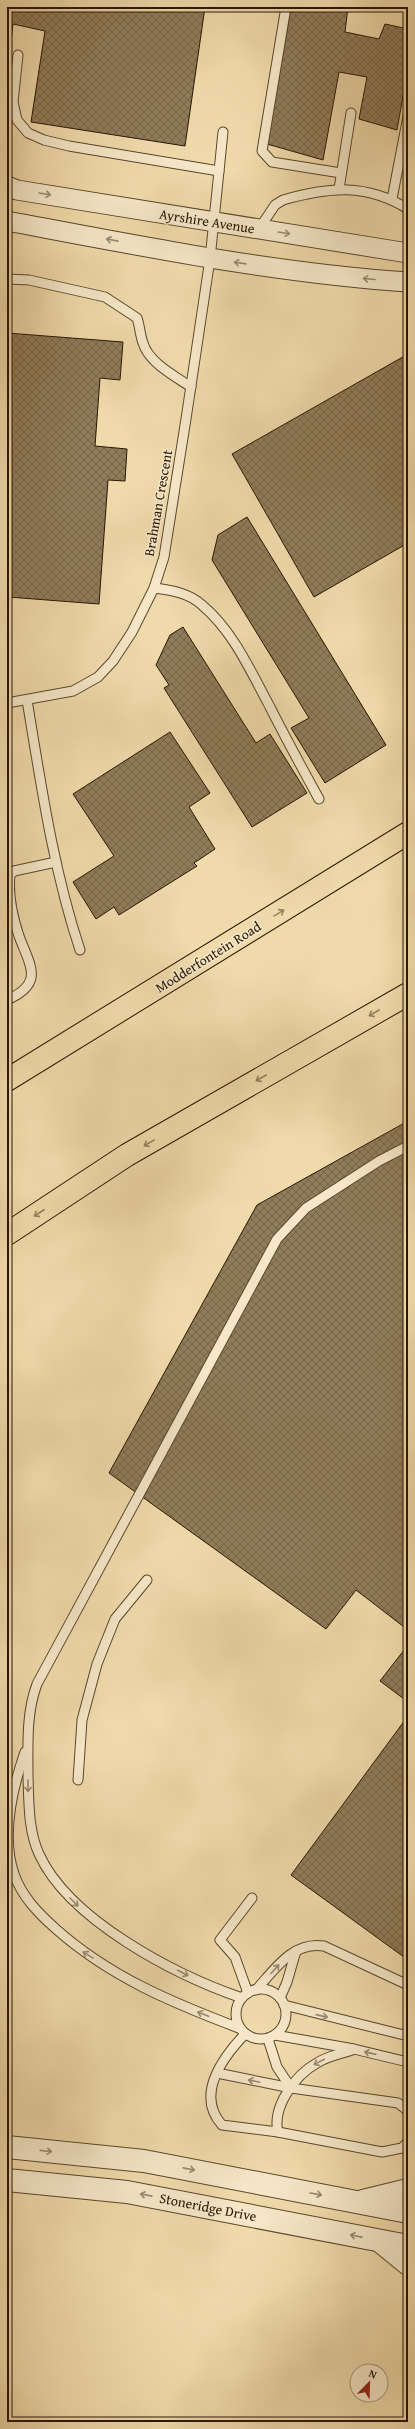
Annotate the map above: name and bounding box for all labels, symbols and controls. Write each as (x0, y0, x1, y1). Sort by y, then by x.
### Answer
one-way arrow (38, 191, 51, 199)
street label: Ayrshire Avenue (158, 204, 256, 238)
one-way arrow (277, 229, 290, 237)
one-way arrow (106, 236, 119, 244)
one-way arrow (234, 259, 247, 267)
one-way arrow (363, 276, 376, 283)
street label: Brahman Crescent (139, 448, 177, 558)
one-way arrow (273, 908, 285, 916)
street label: Modderfontein Road (151, 916, 265, 998)
one-way arrow (368, 1010, 380, 1018)
one-way arrow (255, 1075, 267, 1082)
one-way arrow (143, 1139, 155, 1147)
one-way arrow (34, 1209, 45, 1217)
one-way arrow (25, 1779, 32, 1792)
one-way arrow (69, 1897, 79, 1907)
one-way arrow (83, 1951, 94, 1959)
one-way arrow (270, 1964, 280, 1974)
one-way arrow (177, 1970, 189, 1977)
one-way arrow (197, 2010, 209, 2018)
one-way arrow (315, 2012, 328, 2020)
one-way arrow (364, 2048, 377, 2056)
one-way arrow (313, 2059, 325, 2067)
one-way arrow (248, 2076, 261, 2084)
one-way arrow (39, 2147, 52, 2155)
one-way arrow (182, 2166, 195, 2174)
street label: Stoneridge Drive (158, 2188, 259, 2226)
one-way arrow (309, 2190, 322, 2198)
one-way arrow (140, 2191, 153, 2199)
one-way arrow (350, 2232, 363, 2240)
north arrow (349, 2363, 389, 2403)
text: N (366, 2365, 380, 2383)

